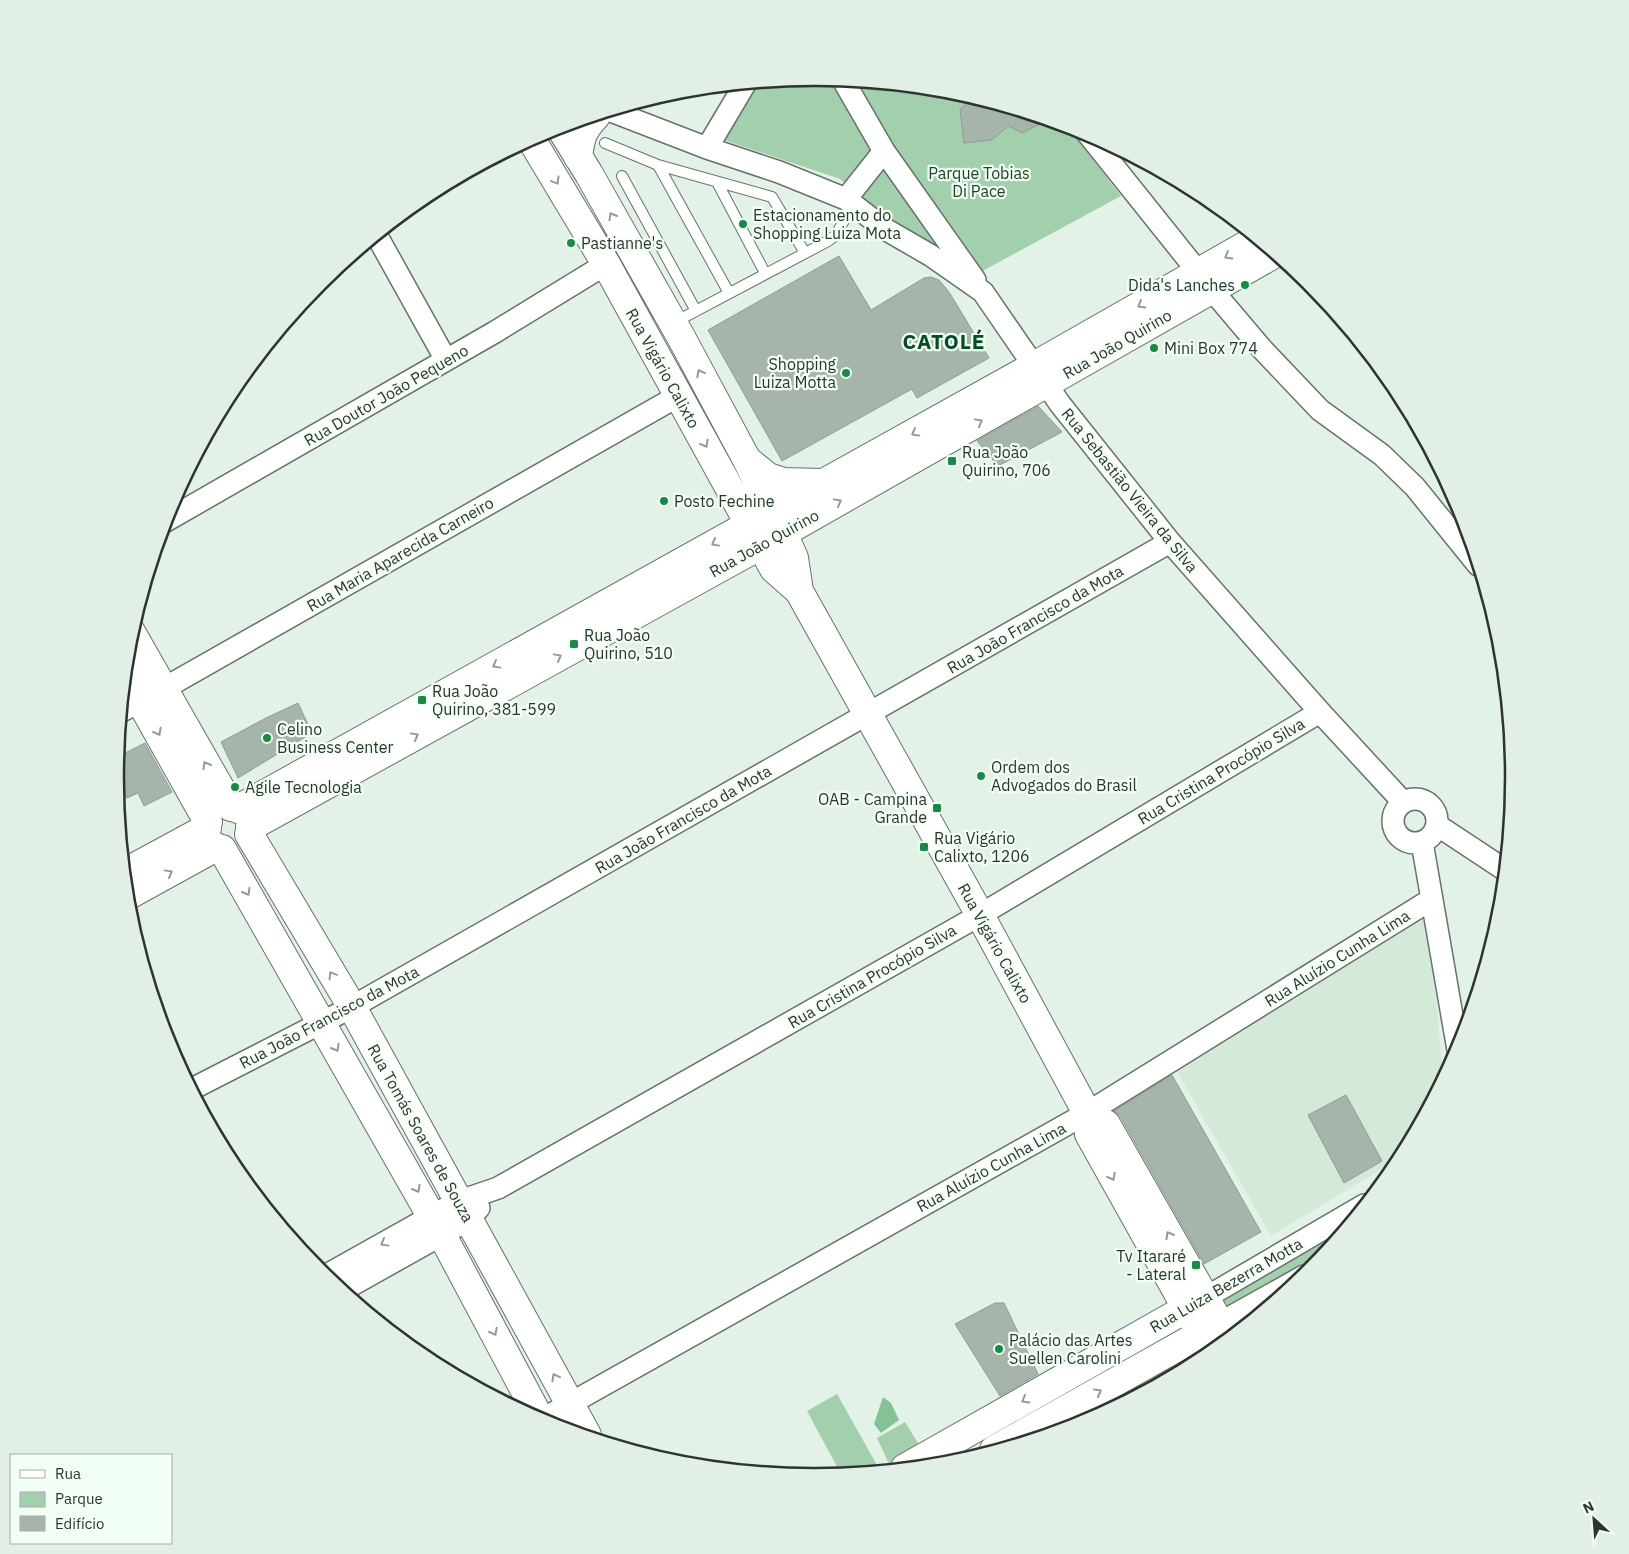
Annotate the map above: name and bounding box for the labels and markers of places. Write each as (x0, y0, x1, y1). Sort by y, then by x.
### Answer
place label: Estacionamento do Shopping Luiza Mota (753, 205, 901, 243)
marker: Estacionamento do Shopping Luiza Mota (737, 218, 749, 230)
place label: Pastianne's (581, 233, 663, 253)
marker: Pastianne's (565, 237, 577, 249)
place label: Dida's Lanches (1128, 275, 1235, 295)
marker: Dida's Lanches (1239, 279, 1251, 291)
place label: Mini Box 774 (1164, 338, 1258, 358)
marker: Mini Box 774 (1148, 342, 1160, 354)
place label: Shopping Luiza Motta (754, 354, 837, 392)
marker: Shopping Luiza Motta (840, 367, 852, 379)
place label: Rua João Quirino, 706 (962, 442, 1051, 480)
marker: Rua João Quirino, 706 (946, 455, 958, 467)
place label: Posto Fechine (674, 491, 775, 511)
marker: Posto Fechine (658, 495, 670, 507)
place label: Rua João Quirino, 510 (584, 625, 673, 663)
marker: Rua João Quirino, 510 (568, 638, 580, 650)
place label: Rua João Quirino, 381-599 (432, 681, 556, 719)
marker: Rua João Quirino, 381-599 (416, 694, 428, 706)
place label: Celino Business Center (277, 719, 394, 757)
marker: Celino Business Center (261, 732, 273, 744)
place label: Ordem dos Advogados do Brasil (991, 757, 1137, 795)
marker: Ordem dos Advogados do Brasil (975, 770, 987, 782)
place label: Agile Tecnologia (245, 777, 362, 797)
marker: Agile Tecnologia (229, 781, 241, 793)
place label: OAB - Campina Grande (818, 789, 927, 827)
marker: OAB - Campina Grande (931, 802, 943, 814)
place label: Rua Vigário Calixto, 1206 (934, 828, 1030, 866)
marker: Rua Vigário Calixto, 1206 (918, 841, 930, 853)
place label: Tv Itararé - Lateral (1116, 1246, 1186, 1284)
marker: Tv Itararé - Lateral (1190, 1259, 1202, 1271)
place label: Palácio das Artes Suellen Carolini (1009, 1330, 1132, 1368)
marker: Palácio das Artes Suellen Carolini (993, 1343, 1005, 1355)

